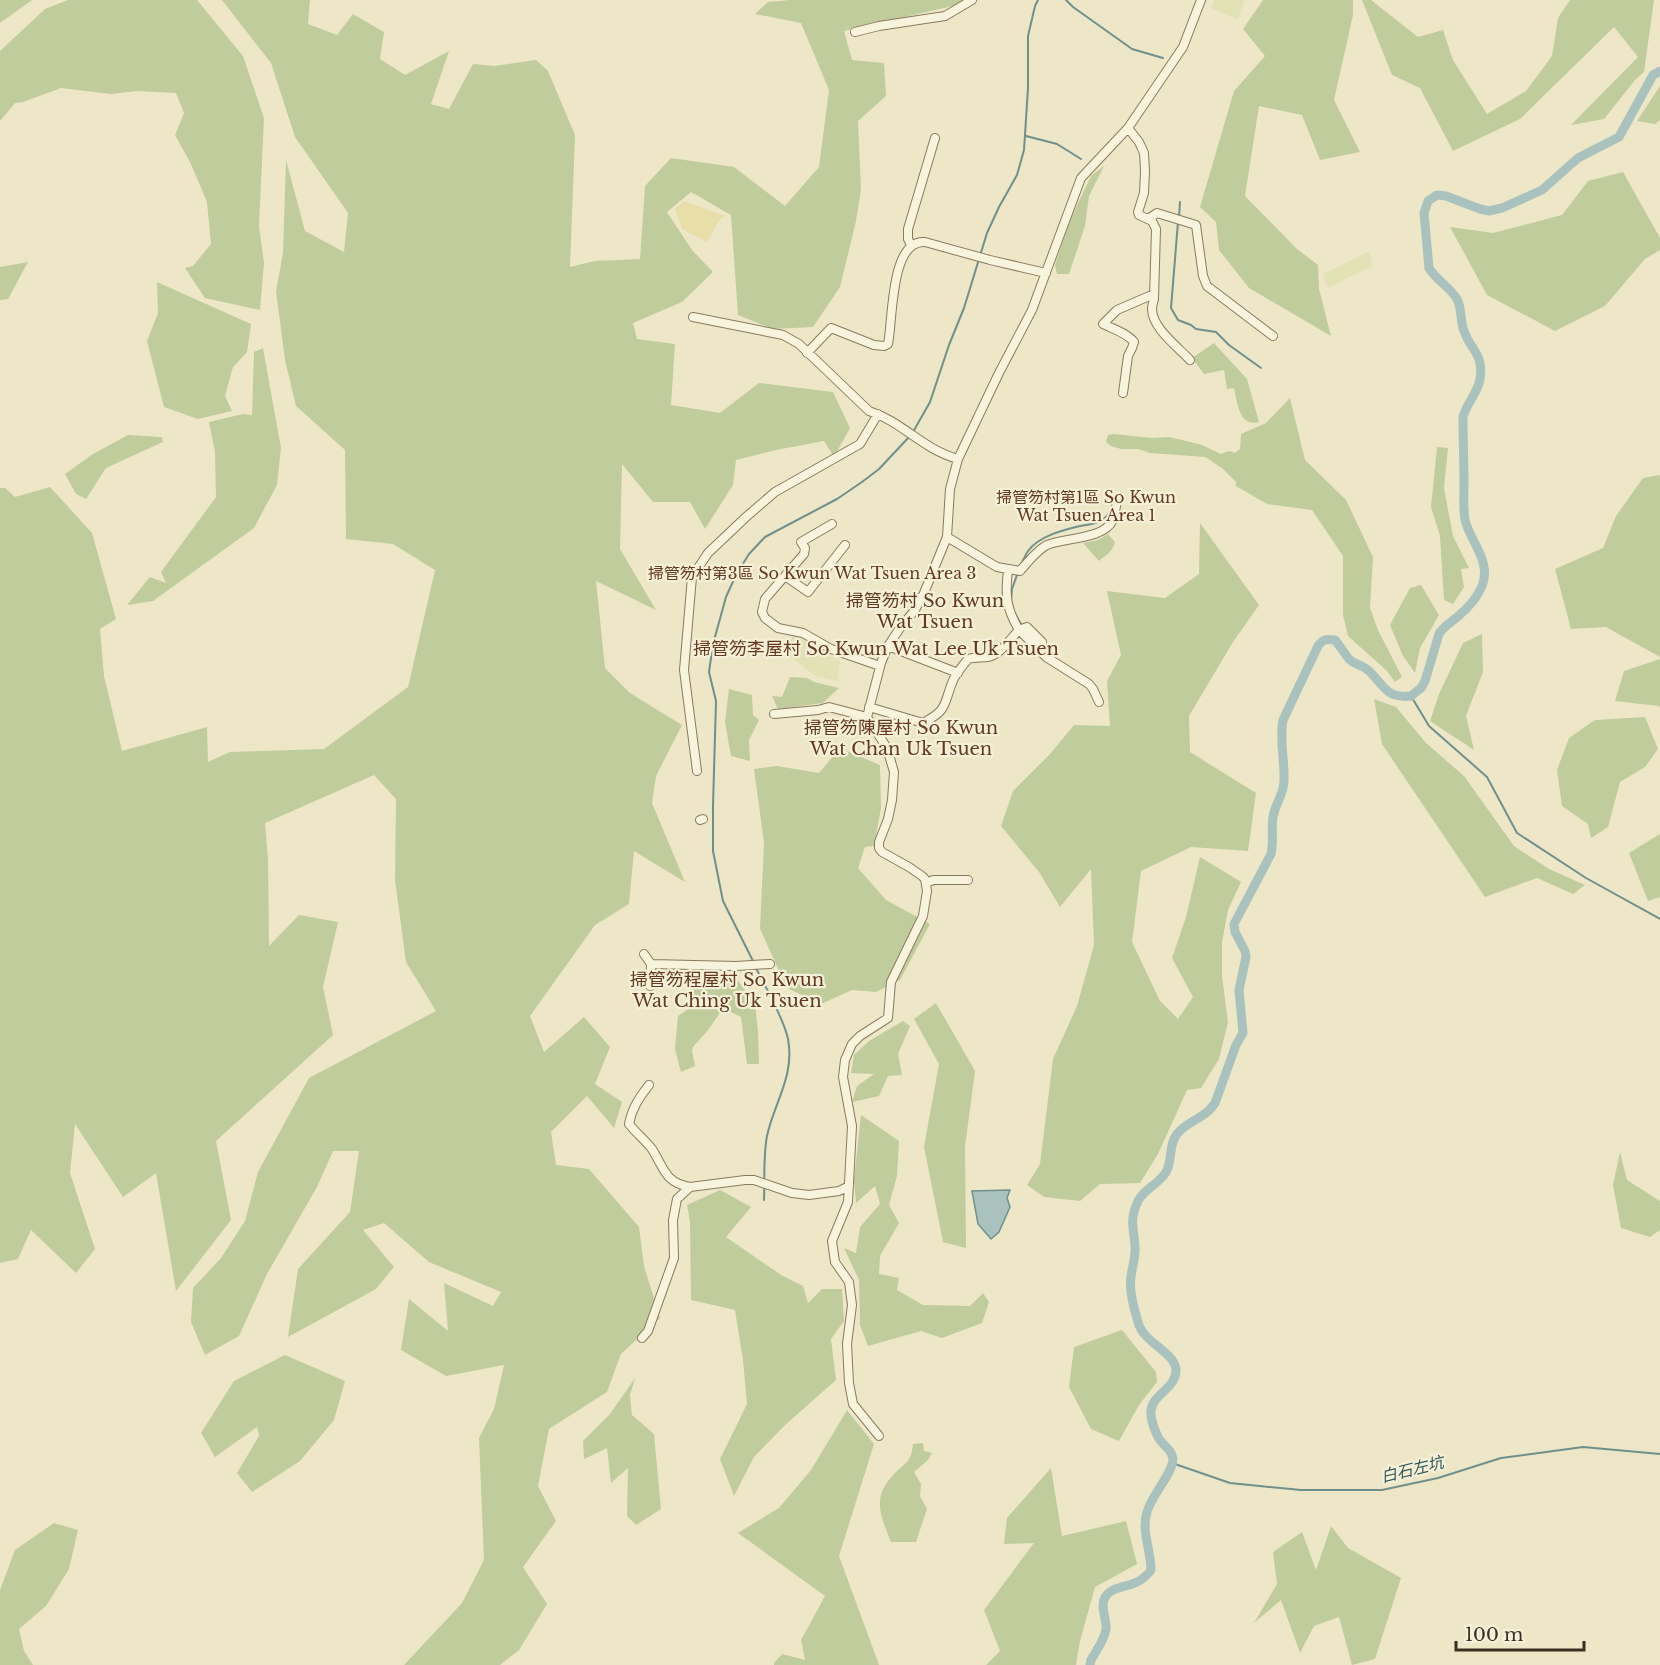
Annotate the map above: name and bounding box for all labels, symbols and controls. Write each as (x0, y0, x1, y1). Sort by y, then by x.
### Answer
district label: 掃管笏村第1區 So Kwun Wat Tsuen Area 1 (996, 487, 1176, 525)
district label: 掃管笏村第3區 So Kwun Wat Tsuen Area 3 (648, 563, 976, 583)
district label: 掃管笏村 So Kwun Wat Tsuen (846, 590, 1004, 633)
district label: 掃管笏李屋村 So Kwun Wat Lee Uk Tsuen (693, 638, 1059, 660)
district label: 掃管笏陳屋村 So Kwun Wat Chan Uk Tsuen (804, 717, 998, 760)
district label: 掃管笏程屋村 So Kwun Wat Ching Uk Tsuen (630, 969, 824, 1012)
water label: 白石左坑 (1379, 1451, 1447, 1486)
scale bar (1456, 1614, 1584, 1652)
text: 100 m (1465, 1624, 1523, 1646)

